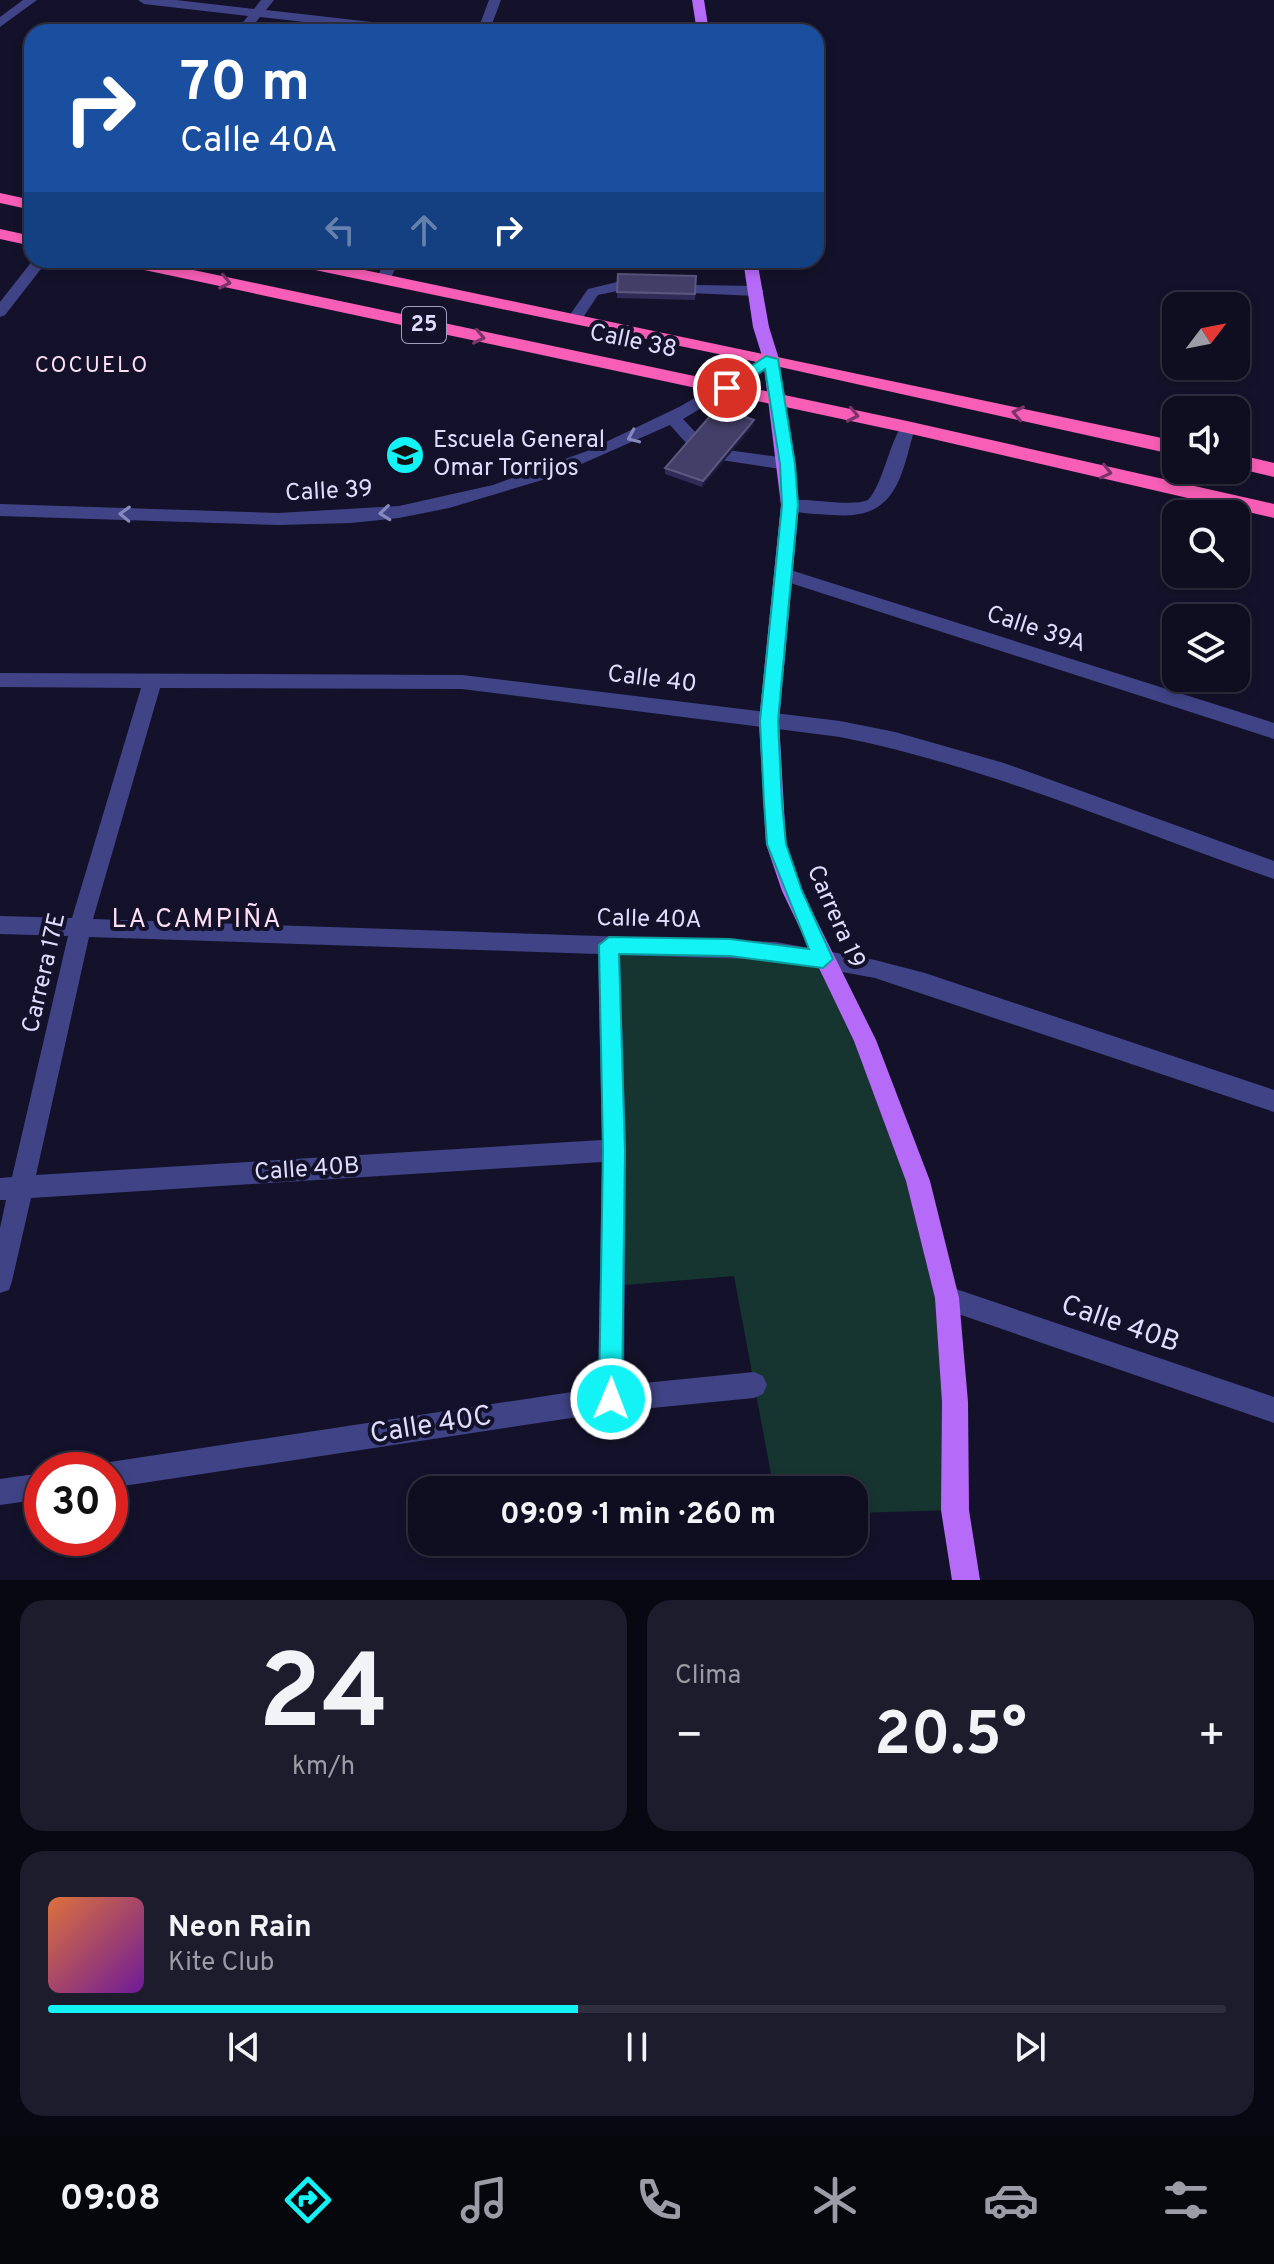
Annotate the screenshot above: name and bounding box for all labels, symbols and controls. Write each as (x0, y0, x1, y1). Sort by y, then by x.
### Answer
text: 70 m (180, 50, 310, 120)
icon: right (48, 56, 152, 160)
text: Calle 40A (180, 119, 338, 165)
icon: left (318, 208, 362, 252)
icon: ahead (402, 208, 446, 252)
icon: right (486, 208, 530, 252)
one-way arrow (218, 273, 231, 290)
north arrow (1162, 292, 1250, 380)
map controls (1162, 292, 1250, 692)
road number: 25 (402, 307, 446, 343)
street label: Calle 38 (587, 318, 679, 366)
one-way arrow (472, 328, 485, 345)
district label: COCUELO (35, 353, 149, 380)
pin (693, 354, 761, 422)
icon: arrive (705, 366, 749, 410)
button: sound (1162, 396, 1250, 484)
one-way arrow (1011, 405, 1025, 422)
one-way arrow (845, 406, 859, 423)
place label: Escuela General Omar Torrijos (433, 426, 605, 484)
one-way arrow (626, 427, 641, 443)
school or university icon: Escuela General Omar Torrijos (384, 434, 426, 476)
one-way arrow (1099, 463, 1113, 480)
street label: Calle 39 (284, 475, 374, 509)
button: search (1162, 500, 1250, 588)
one-way arrow (378, 505, 391, 522)
one-way arrow (118, 506, 131, 523)
street label: Calle 39A (982, 600, 1090, 660)
button: layers (1162, 604, 1250, 692)
street label: Calle 40 (606, 660, 698, 700)
street label: Carrera 19 (799, 861, 871, 973)
district label: LA CAMPIÑA (111, 903, 283, 937)
street label: Calle 40A (596, 904, 702, 936)
street label: Carrera 17E (17, 910, 73, 1036)
street label: Calle 40B (253, 1151, 361, 1189)
street label: Calle 40B (1056, 1288, 1184, 1362)
position arrow (569, 1357, 653, 1441)
street label: Calle 40C (368, 1399, 494, 1453)
speed limit sign: 30 (24, 1452, 128, 1556)
text: 09:09 · 1 min · 260 m (500, 1497, 776, 1534)
text: 24 (258, 1633, 389, 1765)
text: Clima (675, 1660, 741, 1693)
text: 20.5° (874, 1700, 1027, 1776)
text: − (675, 1710, 703, 1766)
text: + (1198, 1710, 1226, 1766)
text: km/h (292, 1751, 355, 1784)
text: Neon Rain (168, 1910, 312, 1947)
text: Kite Club (168, 1947, 274, 1980)
icon: previous (222, 2025, 266, 2069)
icon: pause (615, 2025, 659, 2069)
icon: next (1008, 2025, 1052, 2069)
icon: directions (280, 2172, 336, 2228)
icon: music (456, 2172, 512, 2228)
icon: phone (631, 2172, 687, 2228)
icon: climate (807, 2172, 863, 2228)
icon: car (983, 2172, 1039, 2228)
icon: filters (1158, 2172, 1214, 2228)
text: 09:08 (60, 2177, 161, 2223)

